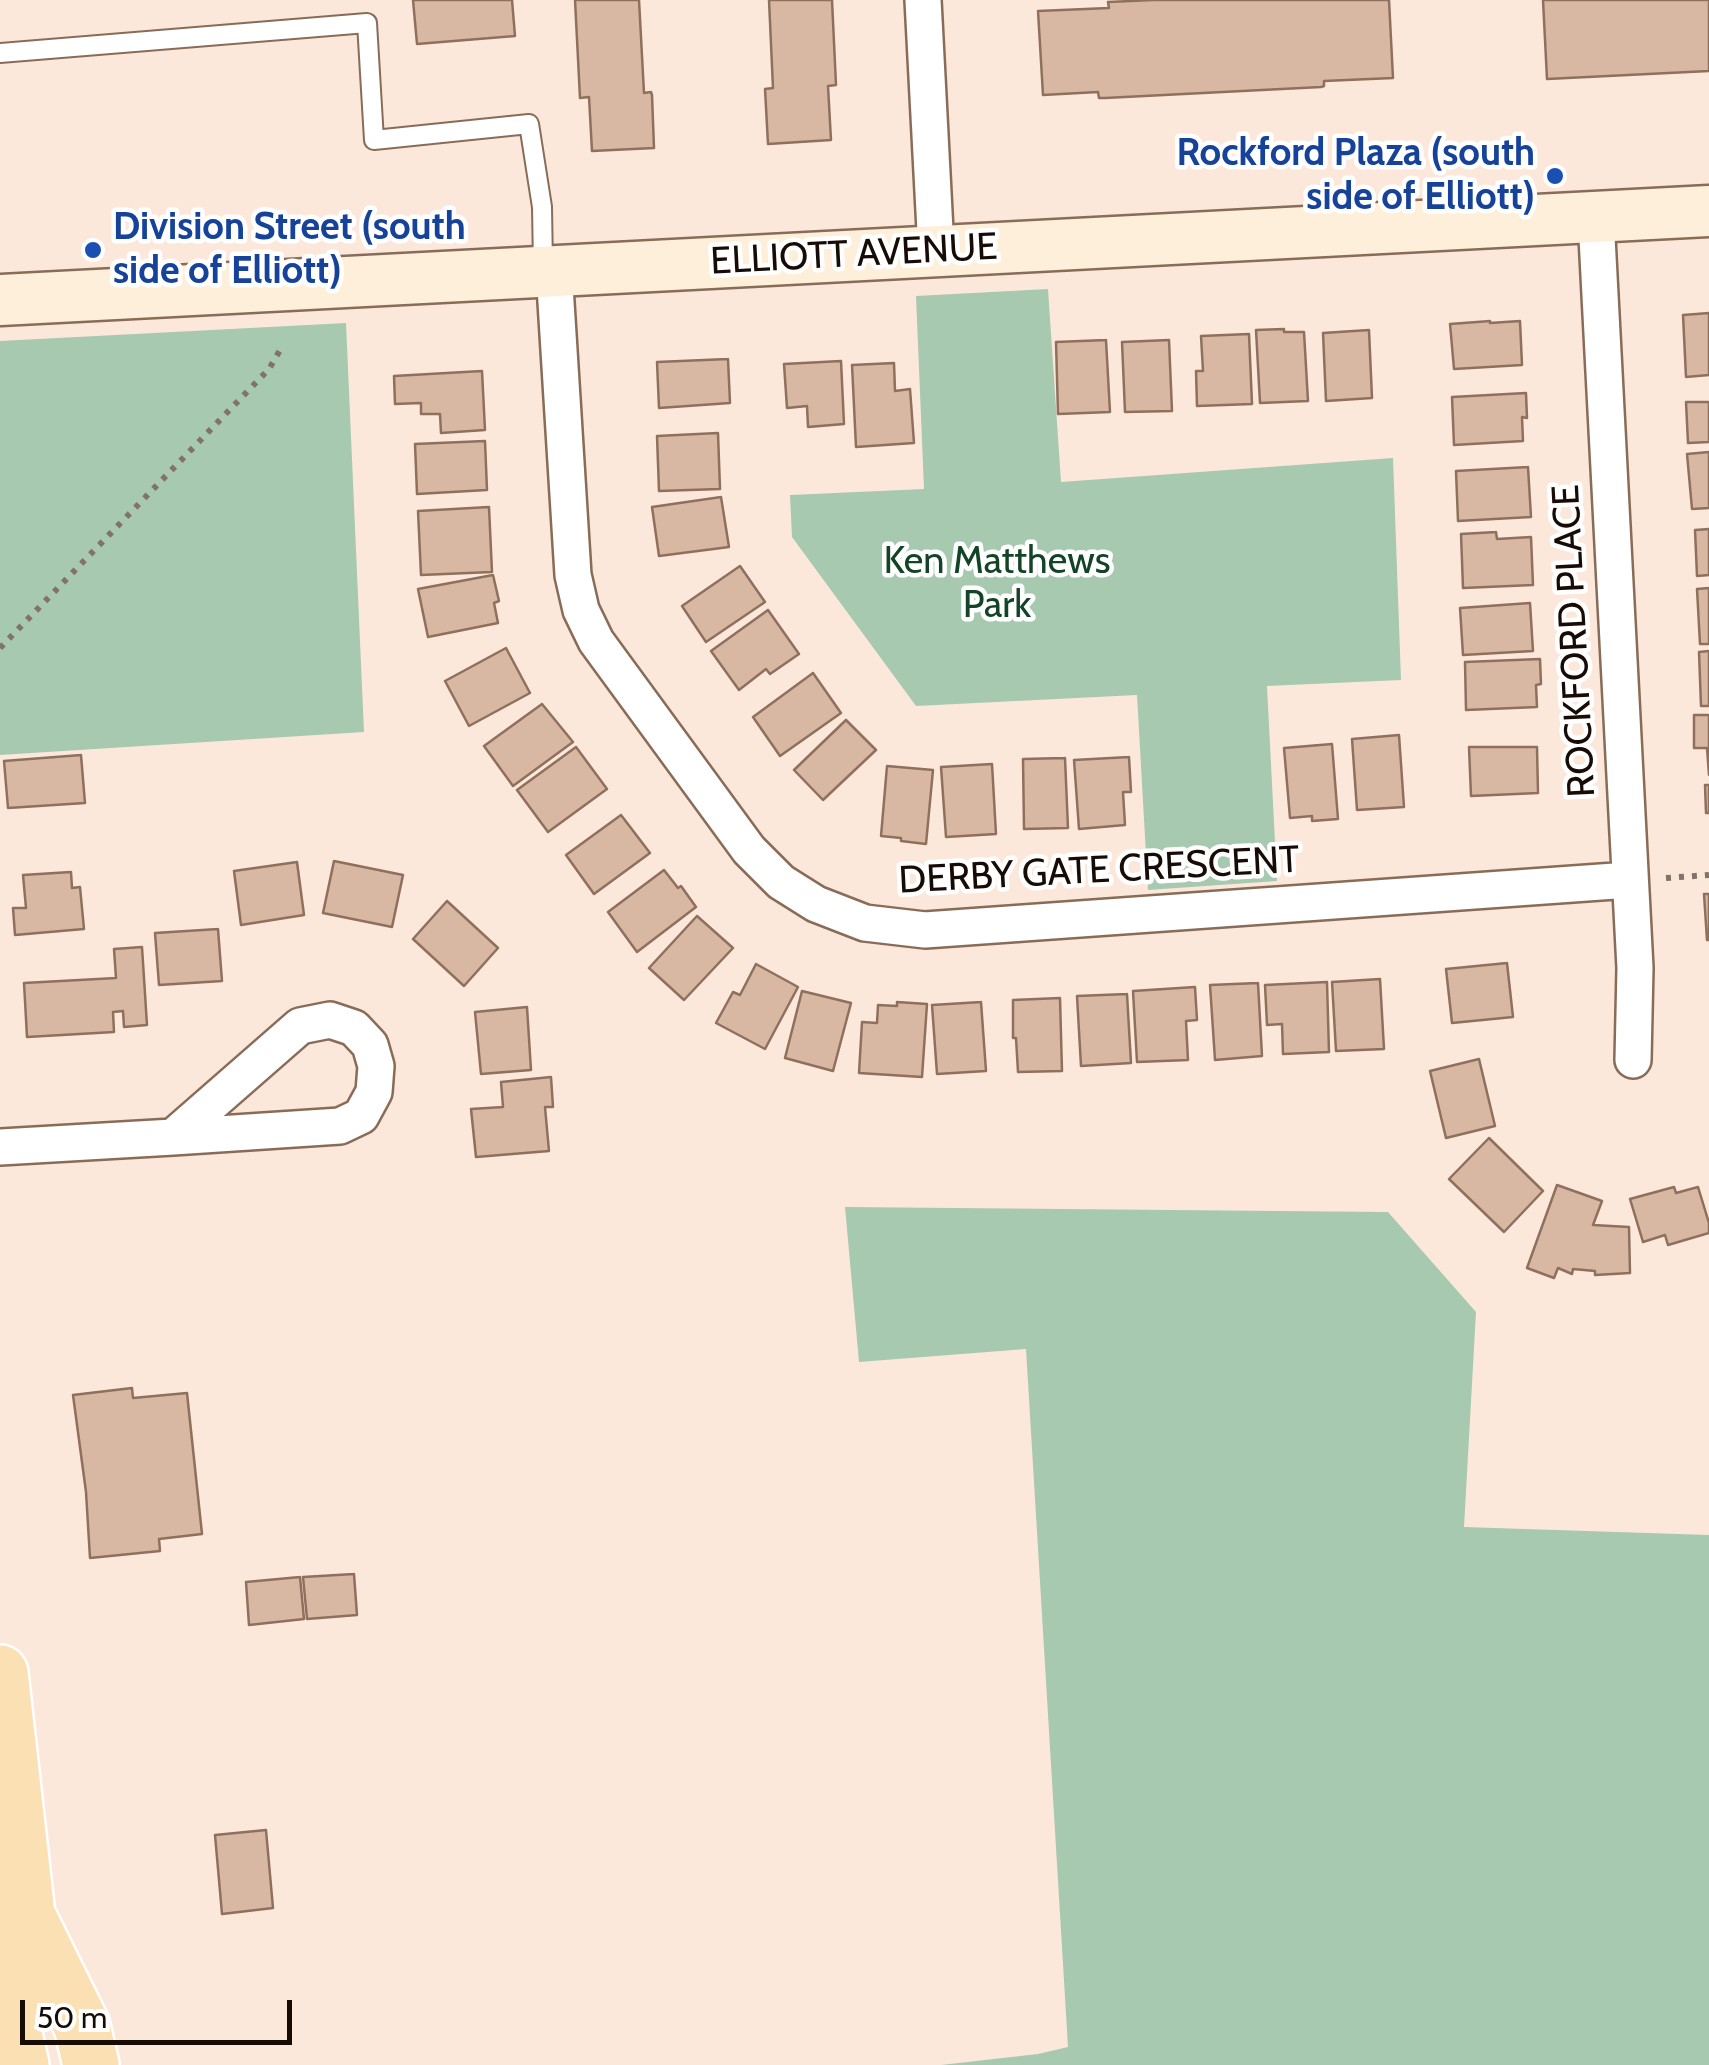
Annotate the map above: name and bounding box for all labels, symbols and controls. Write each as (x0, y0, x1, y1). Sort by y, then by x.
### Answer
place label: Rockford Plaza (south side of Elliott) (1177, 131, 1535, 220)
marker: Rockford Plaza (south side of Elliott) (1544, 165, 1566, 187)
place label: Division Street (south side of Elliott) (113, 205, 466, 294)
street label: ELLIOTT AVENUE (709, 225, 999, 285)
marker: Division Street (south side of Elliott) (82, 239, 104, 261)
street label: ROCKFORD PLACE (1544, 483, 1606, 799)
park label: Ken Matthews Park (884, 539, 1110, 628)
street label: DERBY GATE CRESCENT (898, 838, 1300, 904)
scale bar (25, 1980, 298, 2042)
text: 50 m (37, 1999, 107, 2036)

